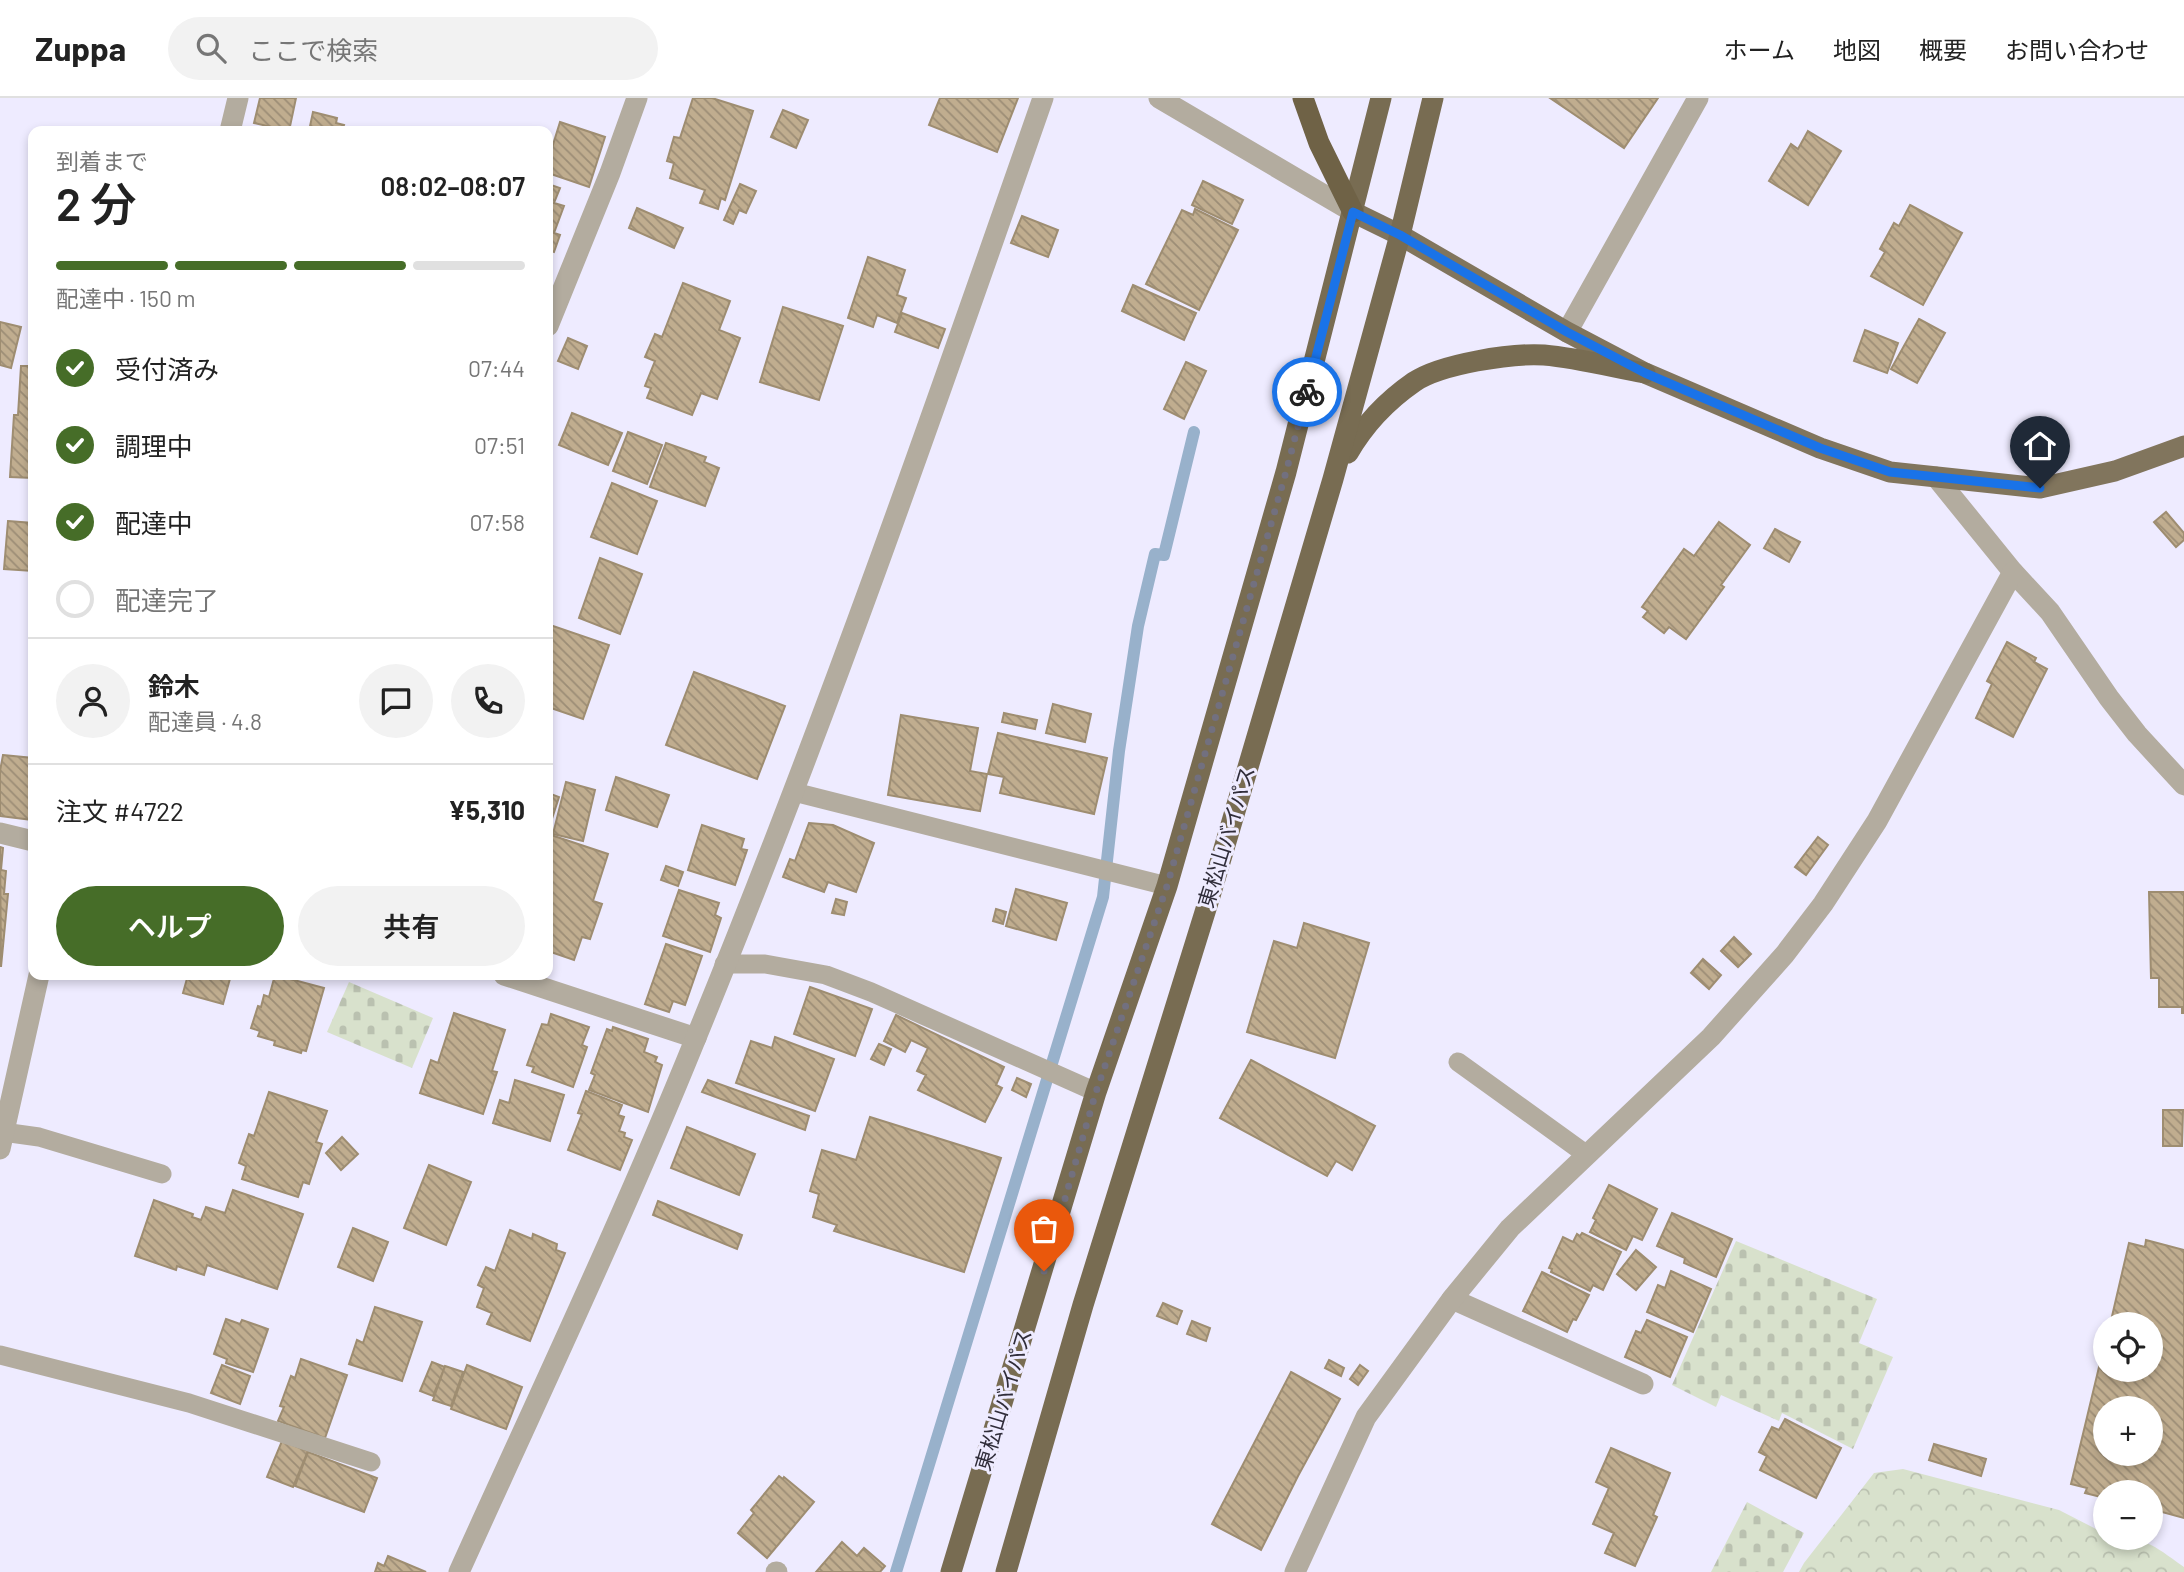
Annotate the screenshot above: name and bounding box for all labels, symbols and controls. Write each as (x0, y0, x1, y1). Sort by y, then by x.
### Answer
search box (168, 17, 658, 80)
text: Zuppa (35, 28, 126, 68)
icon: search (192, 29, 230, 67)
text: ここで検索 (248, 34, 378, 65)
text: ホーム (1724, 35, 1795, 64)
text: 地図 (1833, 35, 1881, 64)
text: 概要 (1919, 35, 1967, 64)
text: お問い合わせ (2005, 35, 2149, 64)
text: 到着まで (56, 147, 148, 175)
text: 08:02–08:07 (381, 170, 525, 201)
text: 2 分 (56, 175, 137, 230)
text: 配達中 · 150 m (56, 284, 196, 312)
icon: check (56, 349, 94, 387)
text: 受付済み (115, 353, 219, 384)
text: 07:44 (468, 354, 525, 382)
courier (1272, 357, 1342, 427)
icon: bike (1288, 373, 1326, 411)
pin (2010, 416, 2070, 488)
icon: check (56, 426, 94, 464)
icon: home (2021, 427, 2059, 465)
text: 調理中 (115, 430, 193, 461)
text: 07:51 (474, 431, 525, 459)
icon: check (56, 503, 94, 541)
text: 配達中 (115, 507, 193, 538)
text: 07:58 (470, 508, 525, 536)
text: 配達完了 (115, 584, 219, 615)
button: person (56, 664, 130, 738)
button: chat (359, 664, 433, 738)
button: phone (451, 664, 525, 738)
text: 鈴木 (148, 670, 200, 701)
text: 配達員 · 4.8 (148, 707, 262, 735)
street label: 東松山バイパス (1192, 763, 1259, 910)
text: ¥5,310 (448, 794, 525, 825)
text: 注文 #4722 (56, 795, 184, 826)
button: ヘルプ (56, 886, 284, 966)
button: 共有 (298, 886, 525, 966)
pin (1014, 1199, 1074, 1271)
icon: bag (1025, 1210, 1063, 1248)
map controls (2093, 1312, 2163, 1550)
button: locate (2093, 1312, 2163, 1382)
street label: 東松山バイパス (969, 1326, 1036, 1473)
button: + (2093, 1396, 2163, 1466)
button: − (2093, 1480, 2163, 1550)

